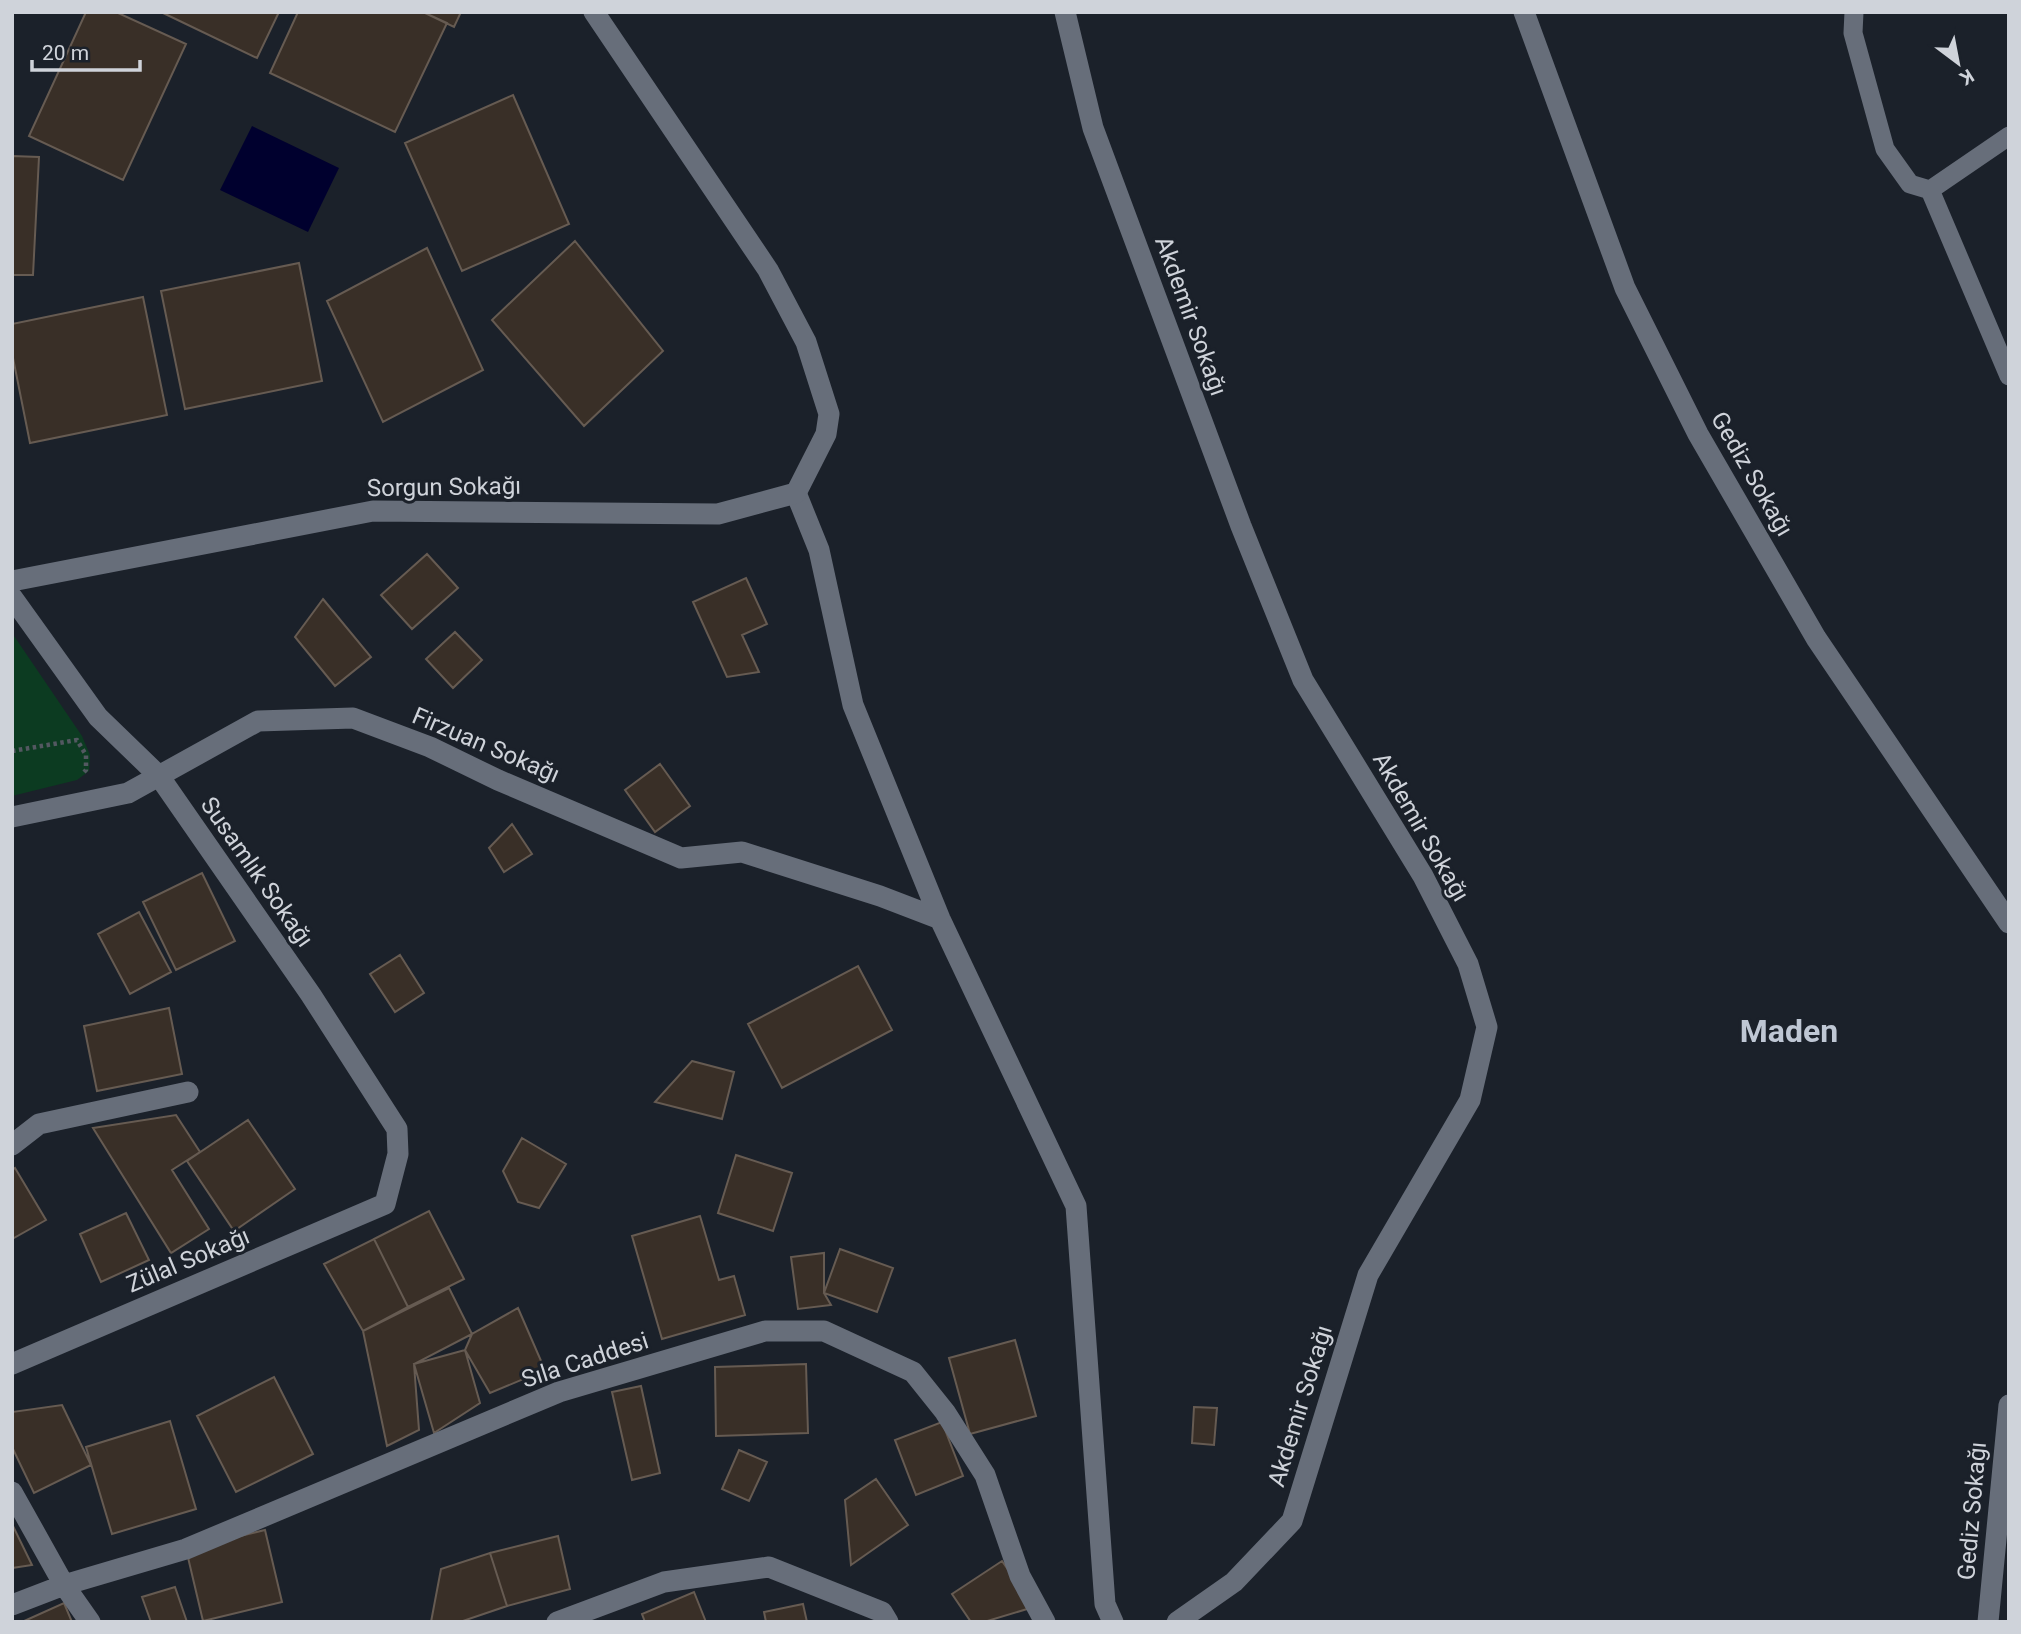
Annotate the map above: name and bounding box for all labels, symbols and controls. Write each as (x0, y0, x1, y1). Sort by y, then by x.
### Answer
scale bar (32, 28, 140, 72)
north arrow (1923, 28, 1993, 98)
text: 20 m (42, 41, 89, 65)
text: K (1955, 64, 1978, 90)
street label: Akdemir Sokağı (1149, 233, 1233, 399)
street label: Gediz Sokağı (1705, 407, 1799, 541)
street label: Sorgun Sokağı (367, 472, 521, 502)
street label: Firzuan Sokağı (408, 701, 564, 789)
street label: Akdemir Sokağı (1367, 748, 1475, 906)
street label: Susamlık Sokağı (195, 792, 319, 952)
district label: Maden (1740, 1012, 1838, 1050)
street label: Zülal Sokağı (122, 1222, 254, 1298)
street label: Akdemir Sokağı (1262, 1322, 1338, 1490)
street label: Sıla Caddesi (518, 1326, 652, 1394)
street label: Gediz Sokağı (1952, 1441, 1992, 1581)

